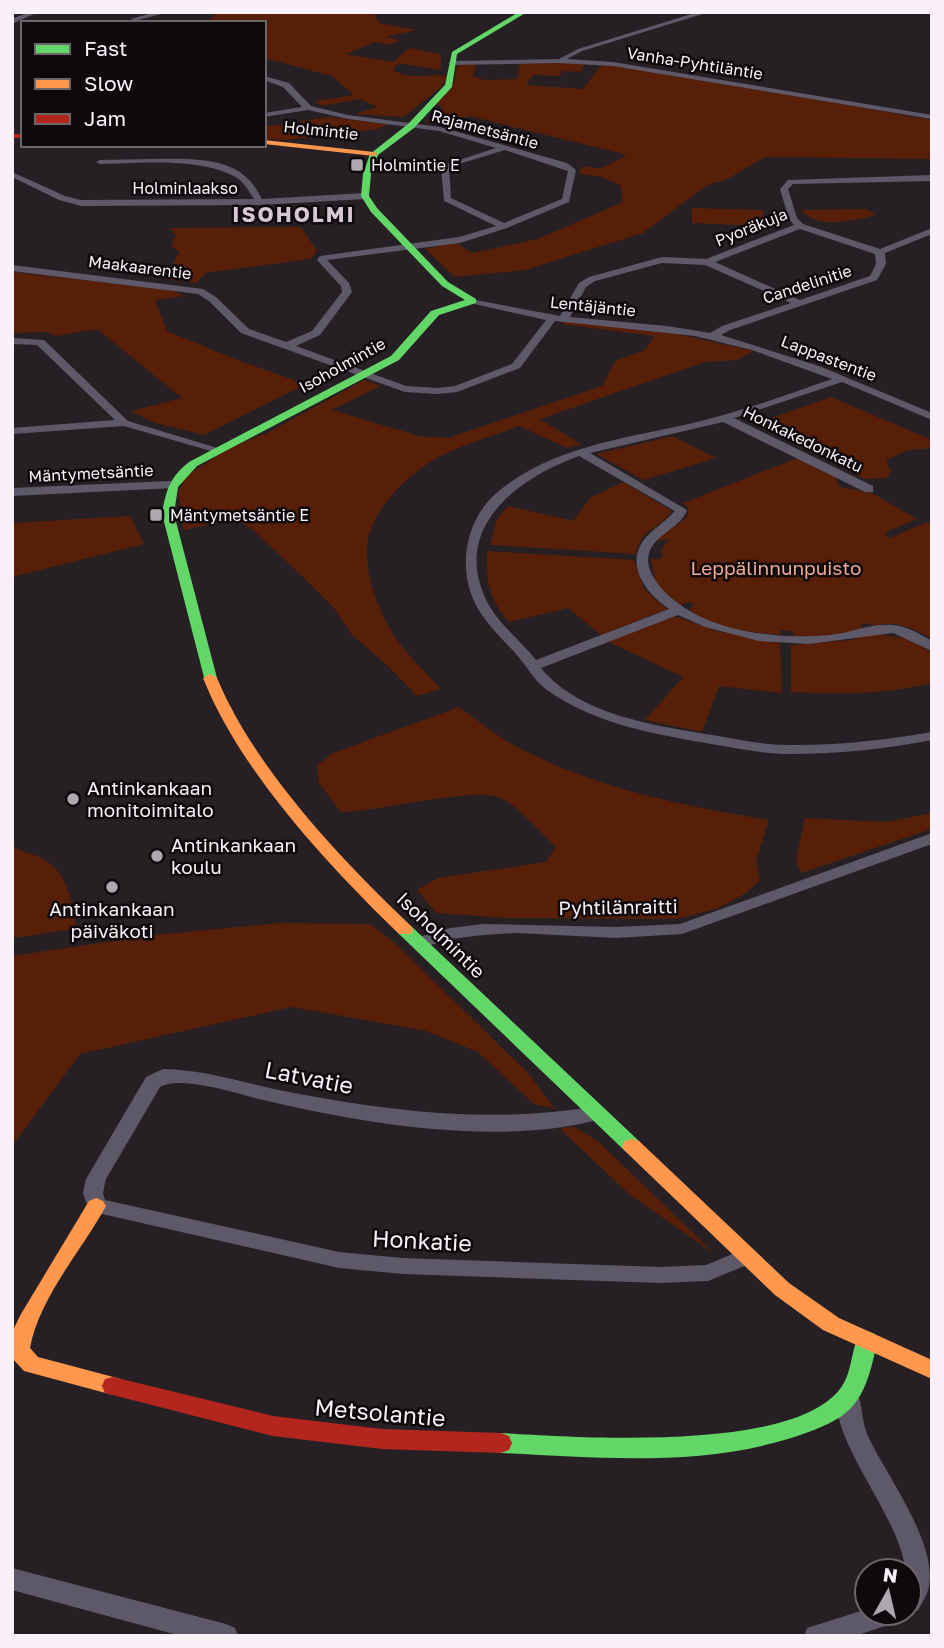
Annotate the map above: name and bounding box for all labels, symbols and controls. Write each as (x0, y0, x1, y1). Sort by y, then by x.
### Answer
legend (21, 21, 266, 147)
text: Fast (84, 35, 127, 61)
street label: Vanha-Pyhtiläntie (626, 42, 764, 84)
text: Slow (84, 70, 133, 96)
text: Jam (84, 105, 126, 131)
street label: Rajametsäntie (429, 105, 541, 153)
street label: Holmintie (283, 116, 359, 144)
place label: Holmintie E (371, 155, 460, 175)
marker: Holmintie E (349, 157, 365, 173)
street label: Holminlaakso (132, 178, 238, 198)
district label: ISOHOLMI (232, 201, 356, 227)
street label: Pyoräkuja (712, 203, 790, 251)
street label: Maakaarentie (87, 251, 193, 283)
street label: Candelinitie (760, 260, 854, 308)
street label: Lentäjäntie (549, 292, 637, 320)
street label: Lappastentie (778, 331, 880, 385)
street label: Isoholmintie (295, 333, 389, 397)
street label: Honkakedonkatu (740, 401, 866, 477)
street label: Mäntymetsäntie (28, 460, 154, 486)
place label: Mäntymetsäntie E (170, 505, 309, 525)
marker: Mäntymetsäntie E (148, 507, 164, 523)
park label: Leppälinnunpuisto (691, 556, 861, 579)
place label: Antinkankaan monitoimitalo (87, 776, 214, 821)
marker: Antinkankaan monitoimitalo (65, 791, 81, 807)
place label: Antinkankaan koulu (171, 833, 296, 878)
marker: Antinkankaan koulu (149, 848, 165, 864)
marker: Antinkankaan päiväkoti (104, 879, 120, 895)
street label: Isoholmintie (392, 887, 490, 982)
street label: Pyhtilänraitti (558, 894, 678, 919)
place label: Antinkankaan päiväkoti (49, 897, 175, 942)
street label: Latvatie (263, 1055, 356, 1099)
street label: Honkatie (372, 1223, 473, 1257)
street label: Metsolantie (313, 1392, 447, 1432)
north arrow (853, 1557, 923, 1627)
text: N (882, 1562, 899, 1587)

